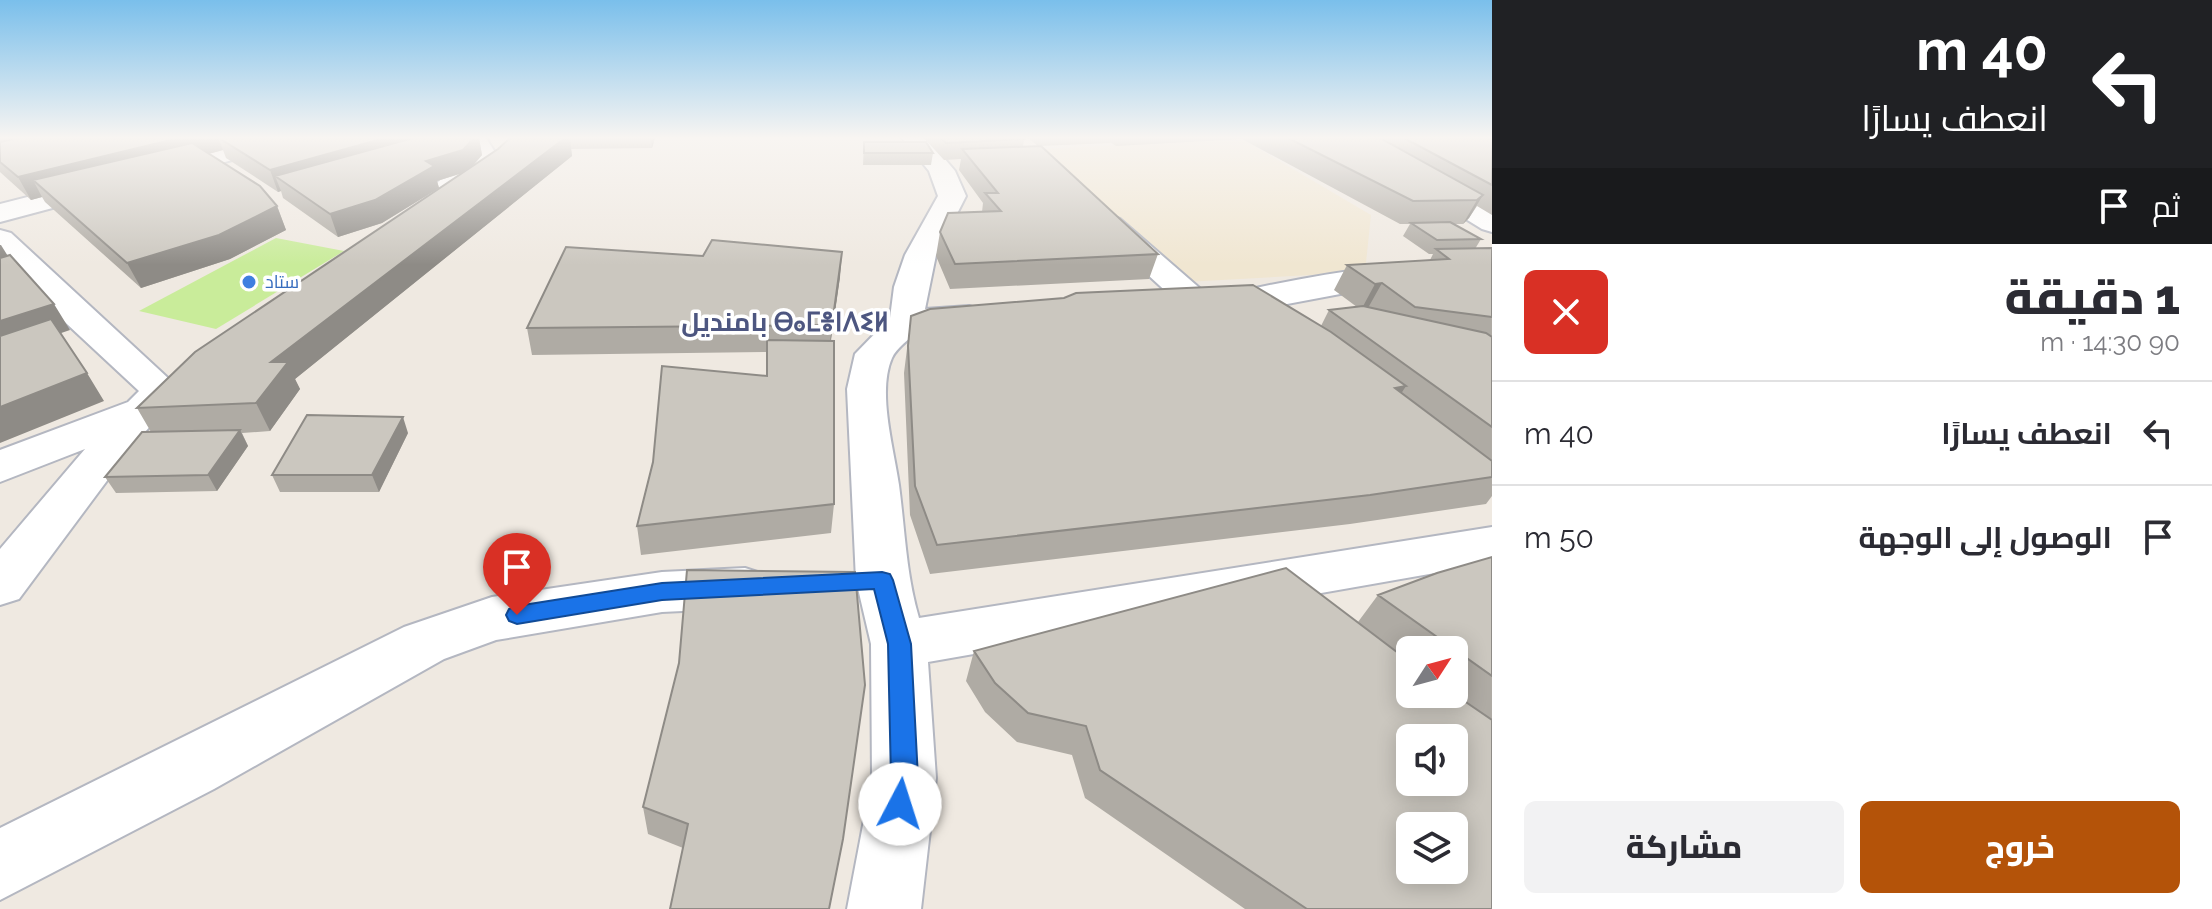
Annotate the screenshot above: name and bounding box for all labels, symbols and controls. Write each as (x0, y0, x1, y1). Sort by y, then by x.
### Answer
text: 40 m (1916, 17, 2048, 83)
icon: left (2076, 32, 2180, 136)
text: انعطف يسارًا (1861, 97, 2048, 139)
icon: arrive (2092, 184, 2136, 228)
text: ثم (2152, 189, 2180, 224)
text: 1 دقيقة (2005, 269, 2180, 325)
button: close (1524, 270, 1608, 354)
place label: ستاد (265, 271, 299, 292)
marker: ستاد (240, 273, 258, 291)
district label: بامنديل ⴱⴰⵎⴻⵏⴷⵉⵍ (681, 307, 889, 338)
text: 90 m · 14:30 (2040, 327, 2180, 357)
icon: left (2136, 411, 2180, 455)
text: 40 m (1524, 416, 1594, 451)
text: انعطف يسارًا (1941, 416, 2112, 451)
icon: arrive (2136, 515, 2180, 559)
text: 50 m (1524, 520, 1594, 555)
text: الوصول إلى الوجهة (1859, 520, 2112, 555)
pin (483, 533, 551, 615)
icon: arrive (495, 545, 539, 589)
north arrow (1396, 636, 1468, 708)
map controls (1396, 636, 1468, 884)
button: sound (1396, 724, 1468, 796)
position arrow (858, 762, 942, 846)
button: مشاركة (1524, 801, 1844, 893)
button: خروج (1860, 801, 2180, 893)
button: layers (1396, 812, 1468, 884)

